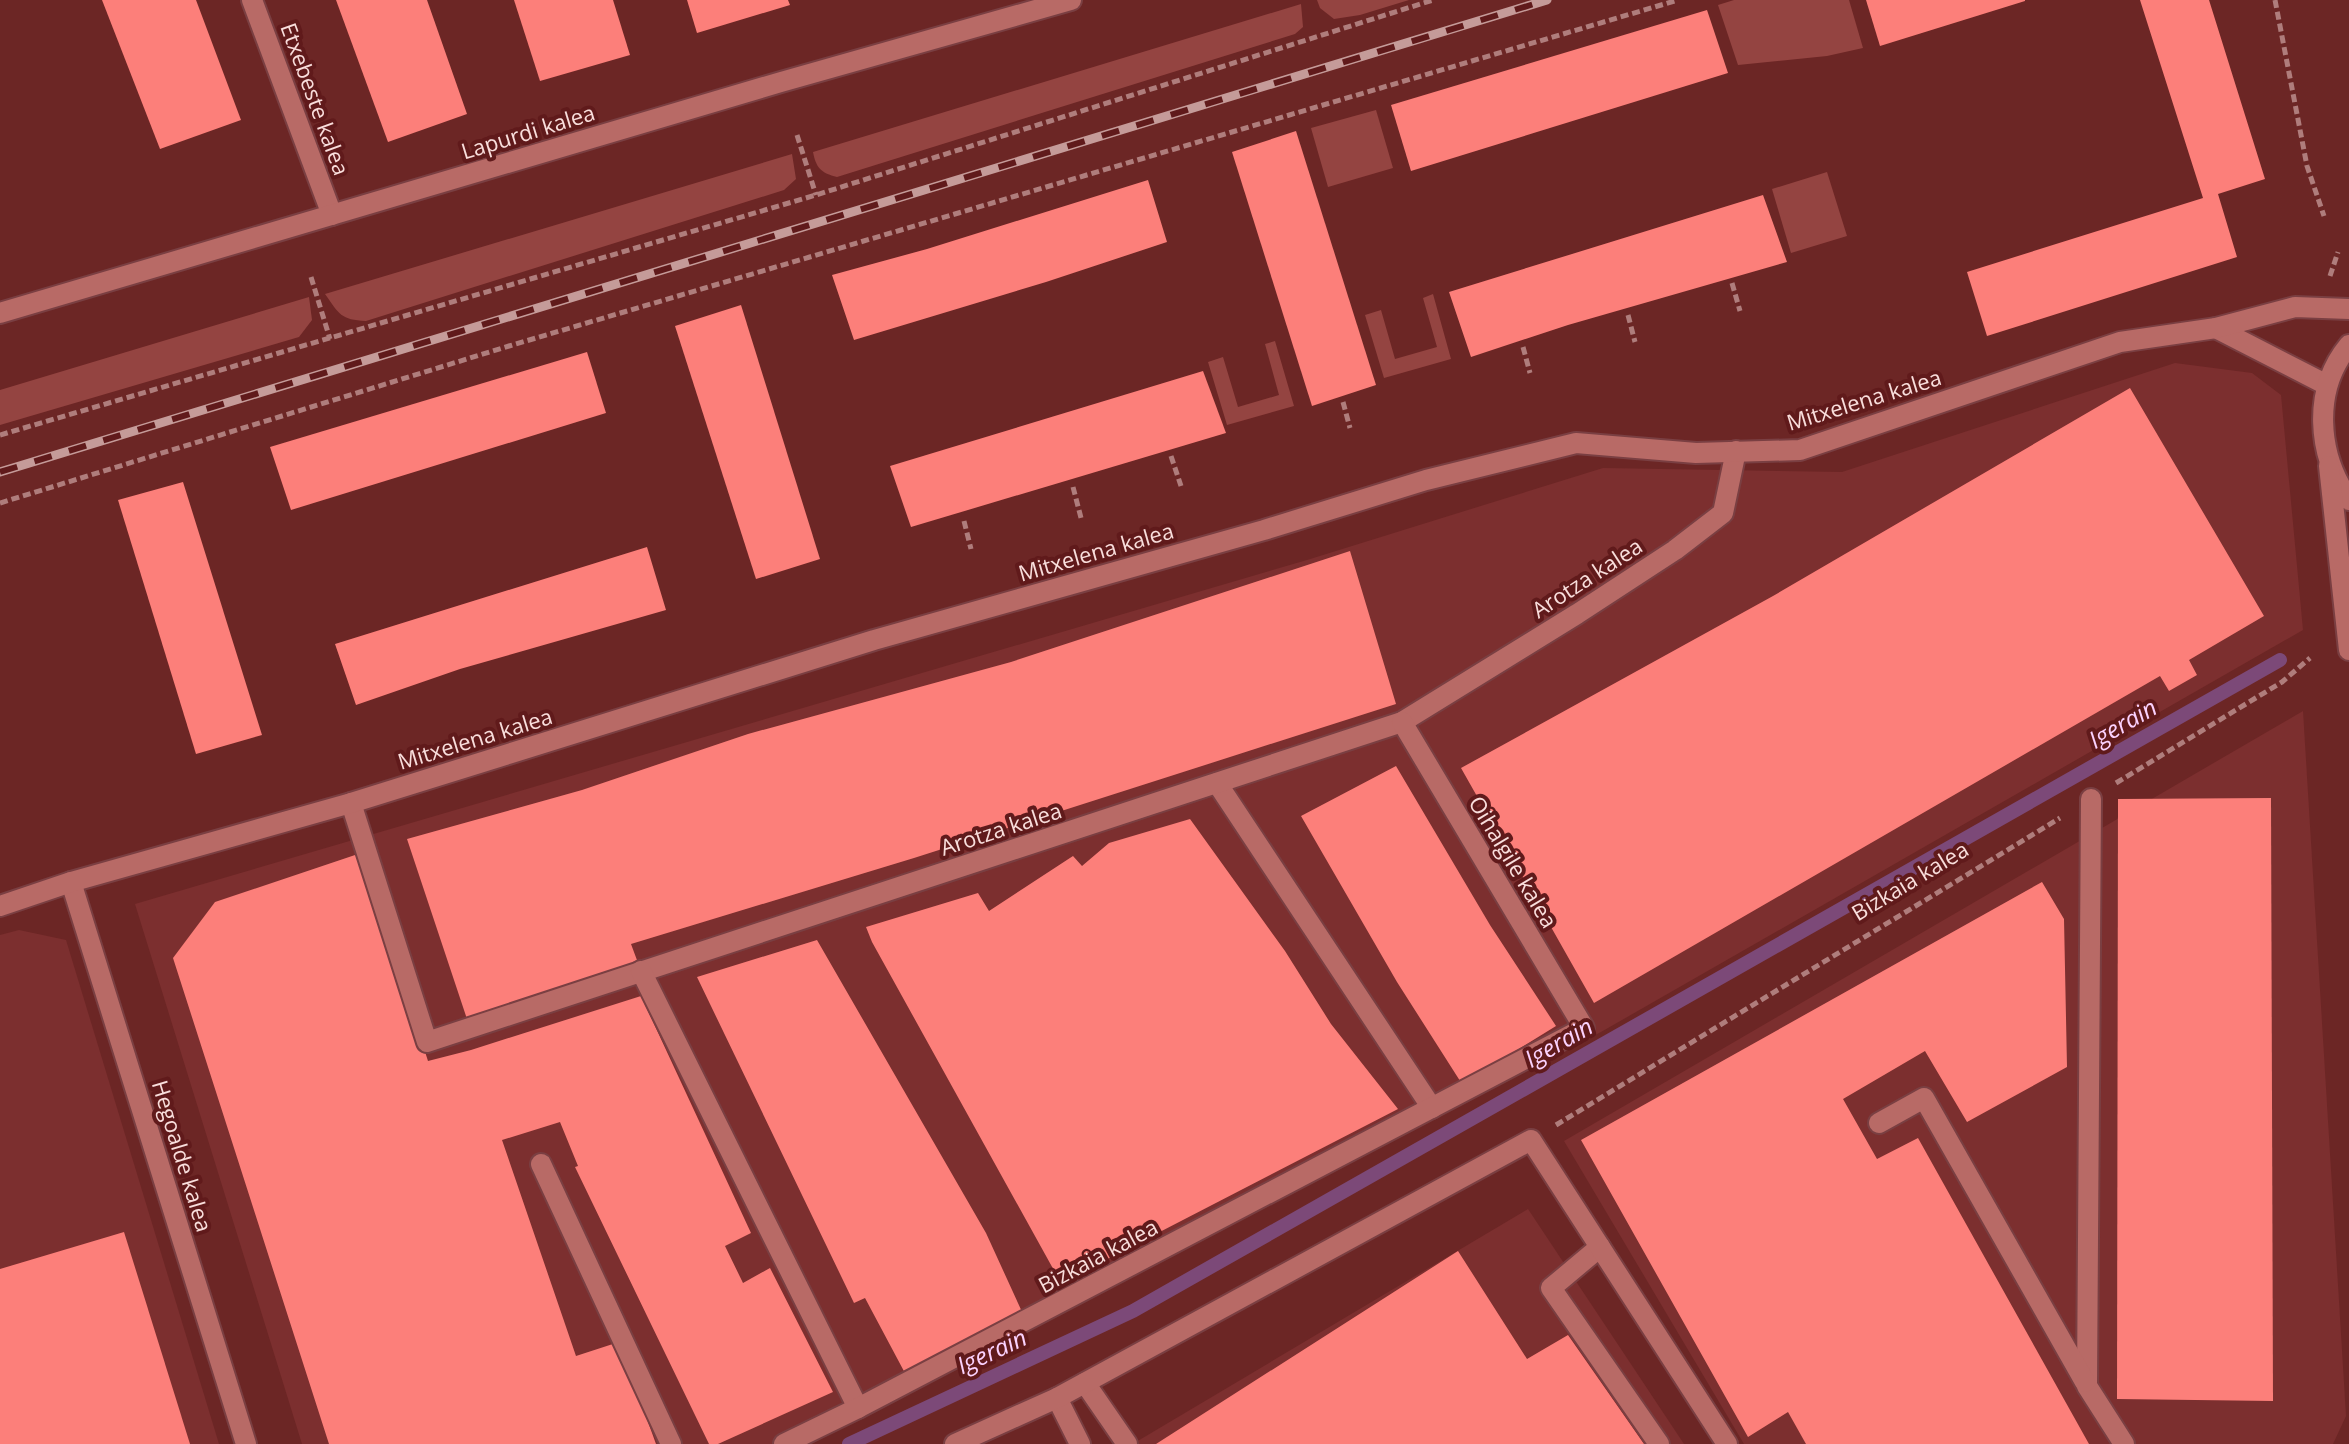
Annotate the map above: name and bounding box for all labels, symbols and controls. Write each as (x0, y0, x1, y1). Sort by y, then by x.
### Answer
street label: Etxebeste kalea (274, 18, 357, 179)
street label: Lapurdi kalea (457, 96, 598, 166)
street label: Mitxelena kalea (1783, 361, 1945, 437)
street label: Mitxelena kalea (1015, 515, 1177, 588)
street label: Arotza kalea (1525, 530, 1648, 624)
water label: Igerain (2082, 690, 2162, 755)
street label: Mitxelena kalea (394, 700, 556, 776)
street label: Oihalgile kalea (1463, 790, 1565, 933)
street label: Arotza kalea (936, 794, 1065, 862)
street label: Bizkaia kalea (1845, 833, 1973, 927)
water label: Igerain (1518, 1009, 1598, 1074)
street label: Hegoalde kalea (146, 1076, 220, 1235)
street label: Bizkaia kalea (1033, 1211, 1163, 1299)
water label: Igerain (951, 1320, 1032, 1381)

